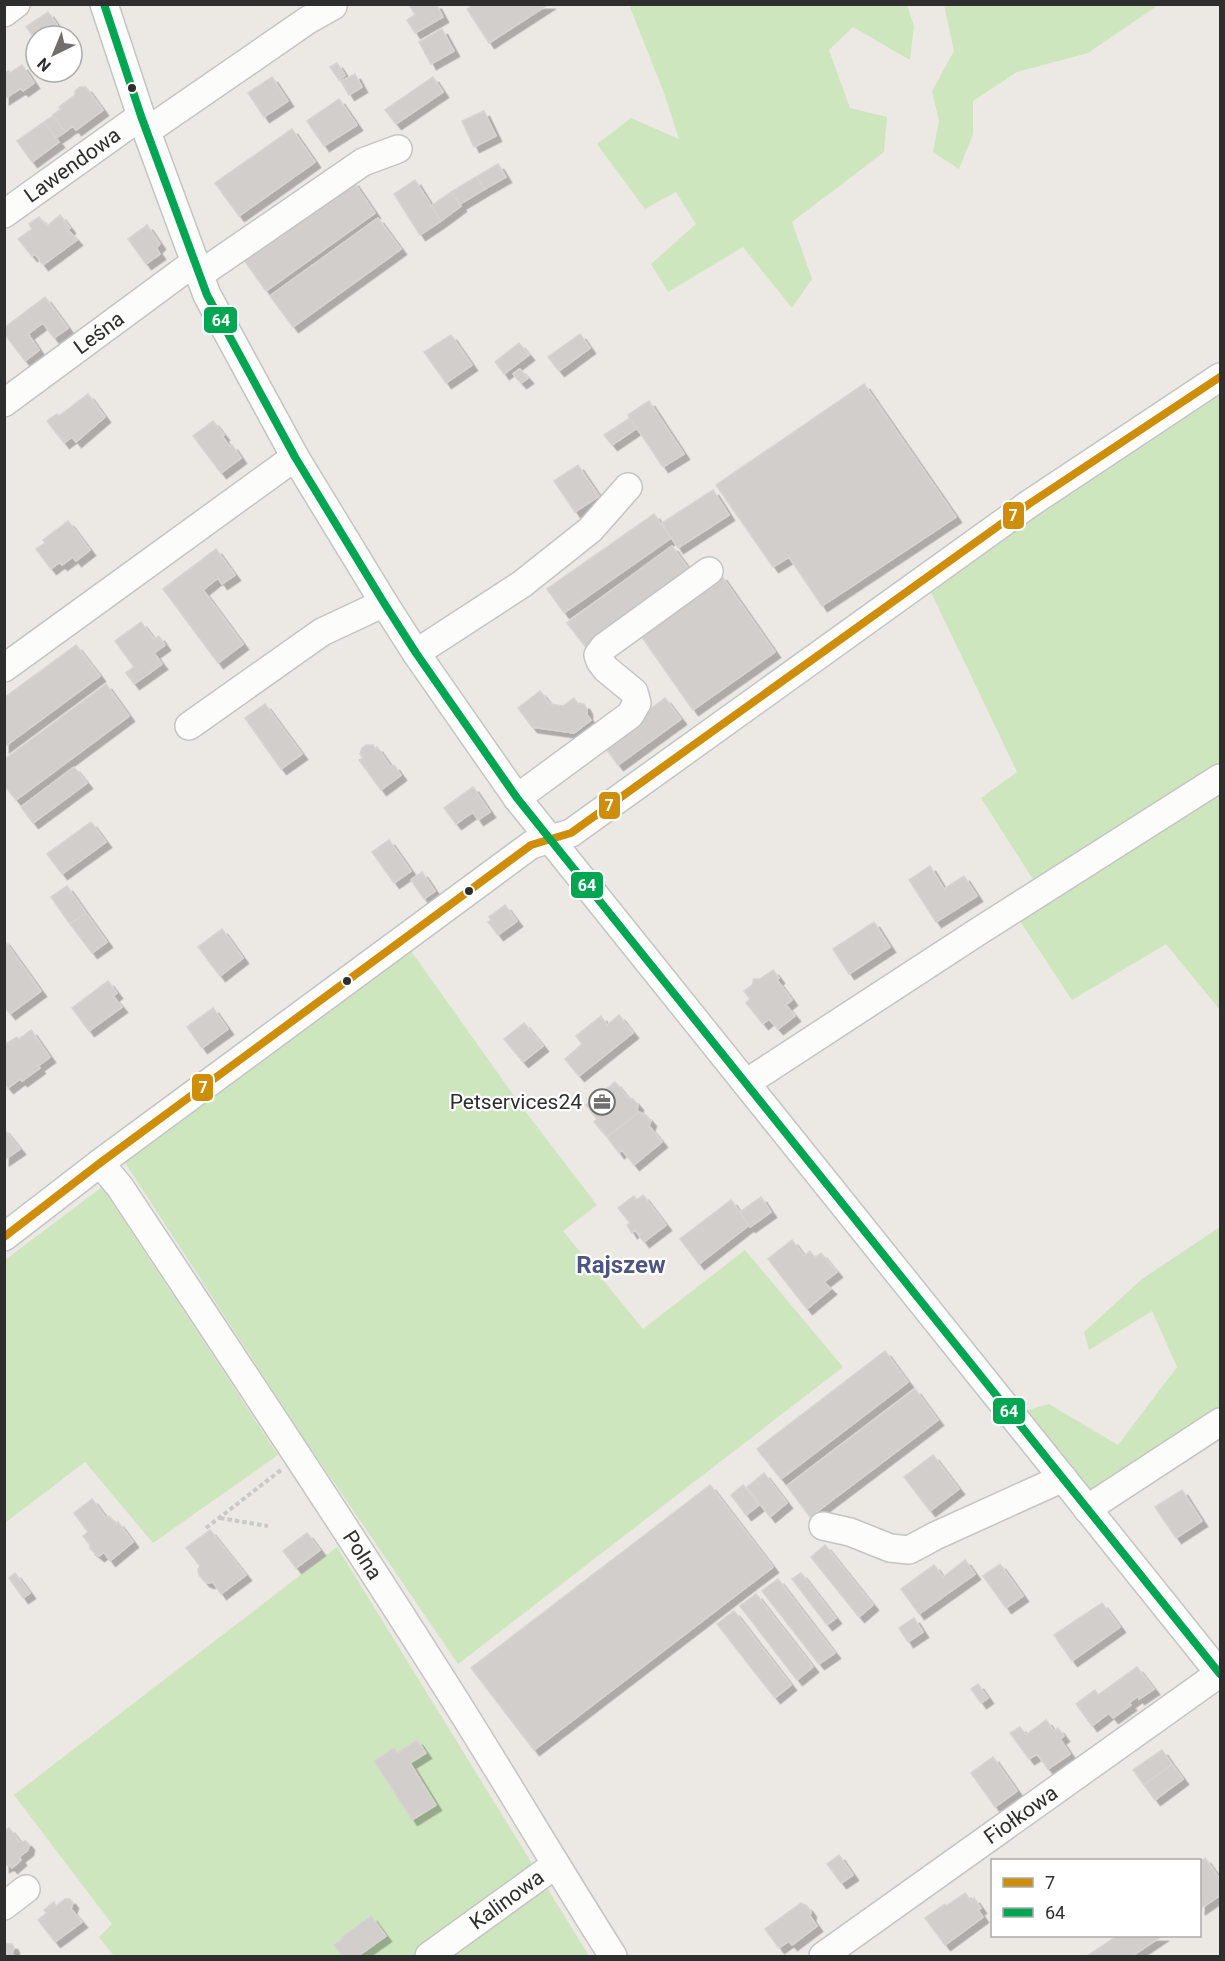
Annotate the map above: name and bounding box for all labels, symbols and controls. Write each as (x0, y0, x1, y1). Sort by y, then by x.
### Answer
north arrow (24, 24, 84, 84)
text: N (34, 54, 55, 75)
unlabelled marker (126, 82, 138, 94)
street label: Lawendowa (20, 123, 125, 208)
line badge: 64 (203, 306, 238, 334)
street label: Leśna (69, 307, 129, 359)
text: 64 (212, 311, 230, 330)
line badge: 7 (1002, 501, 1025, 530)
text: 7 (1008, 506, 1018, 525)
line badge: 7 (598, 791, 621, 820)
text: 7 (604, 796, 614, 815)
line badge: 64 (570, 871, 604, 899)
text: 64 (578, 876, 596, 895)
unlabelled marker (463, 885, 475, 897)
unlabelled marker (341, 975, 353, 987)
line badge: 7 (191, 1073, 214, 1102)
text: 7 (198, 1078, 208, 1097)
office icon: Petservices24 (587, 1087, 617, 1117)
place label: Petservices24 (450, 1090, 582, 1114)
district label: Rajszew (576, 1251, 666, 1279)
line badge: 64 (992, 1397, 1026, 1425)
text: 64 (1000, 1402, 1018, 1421)
street label: Polna (338, 1526, 387, 1584)
street label: Fiołkowa (980, 1781, 1062, 1849)
legend (991, 1859, 1201, 1937)
street label: Kalinowa (465, 1865, 549, 1935)
text: 7 (1045, 1872, 1055, 1893)
text: 64 (1045, 1902, 1065, 1923)

